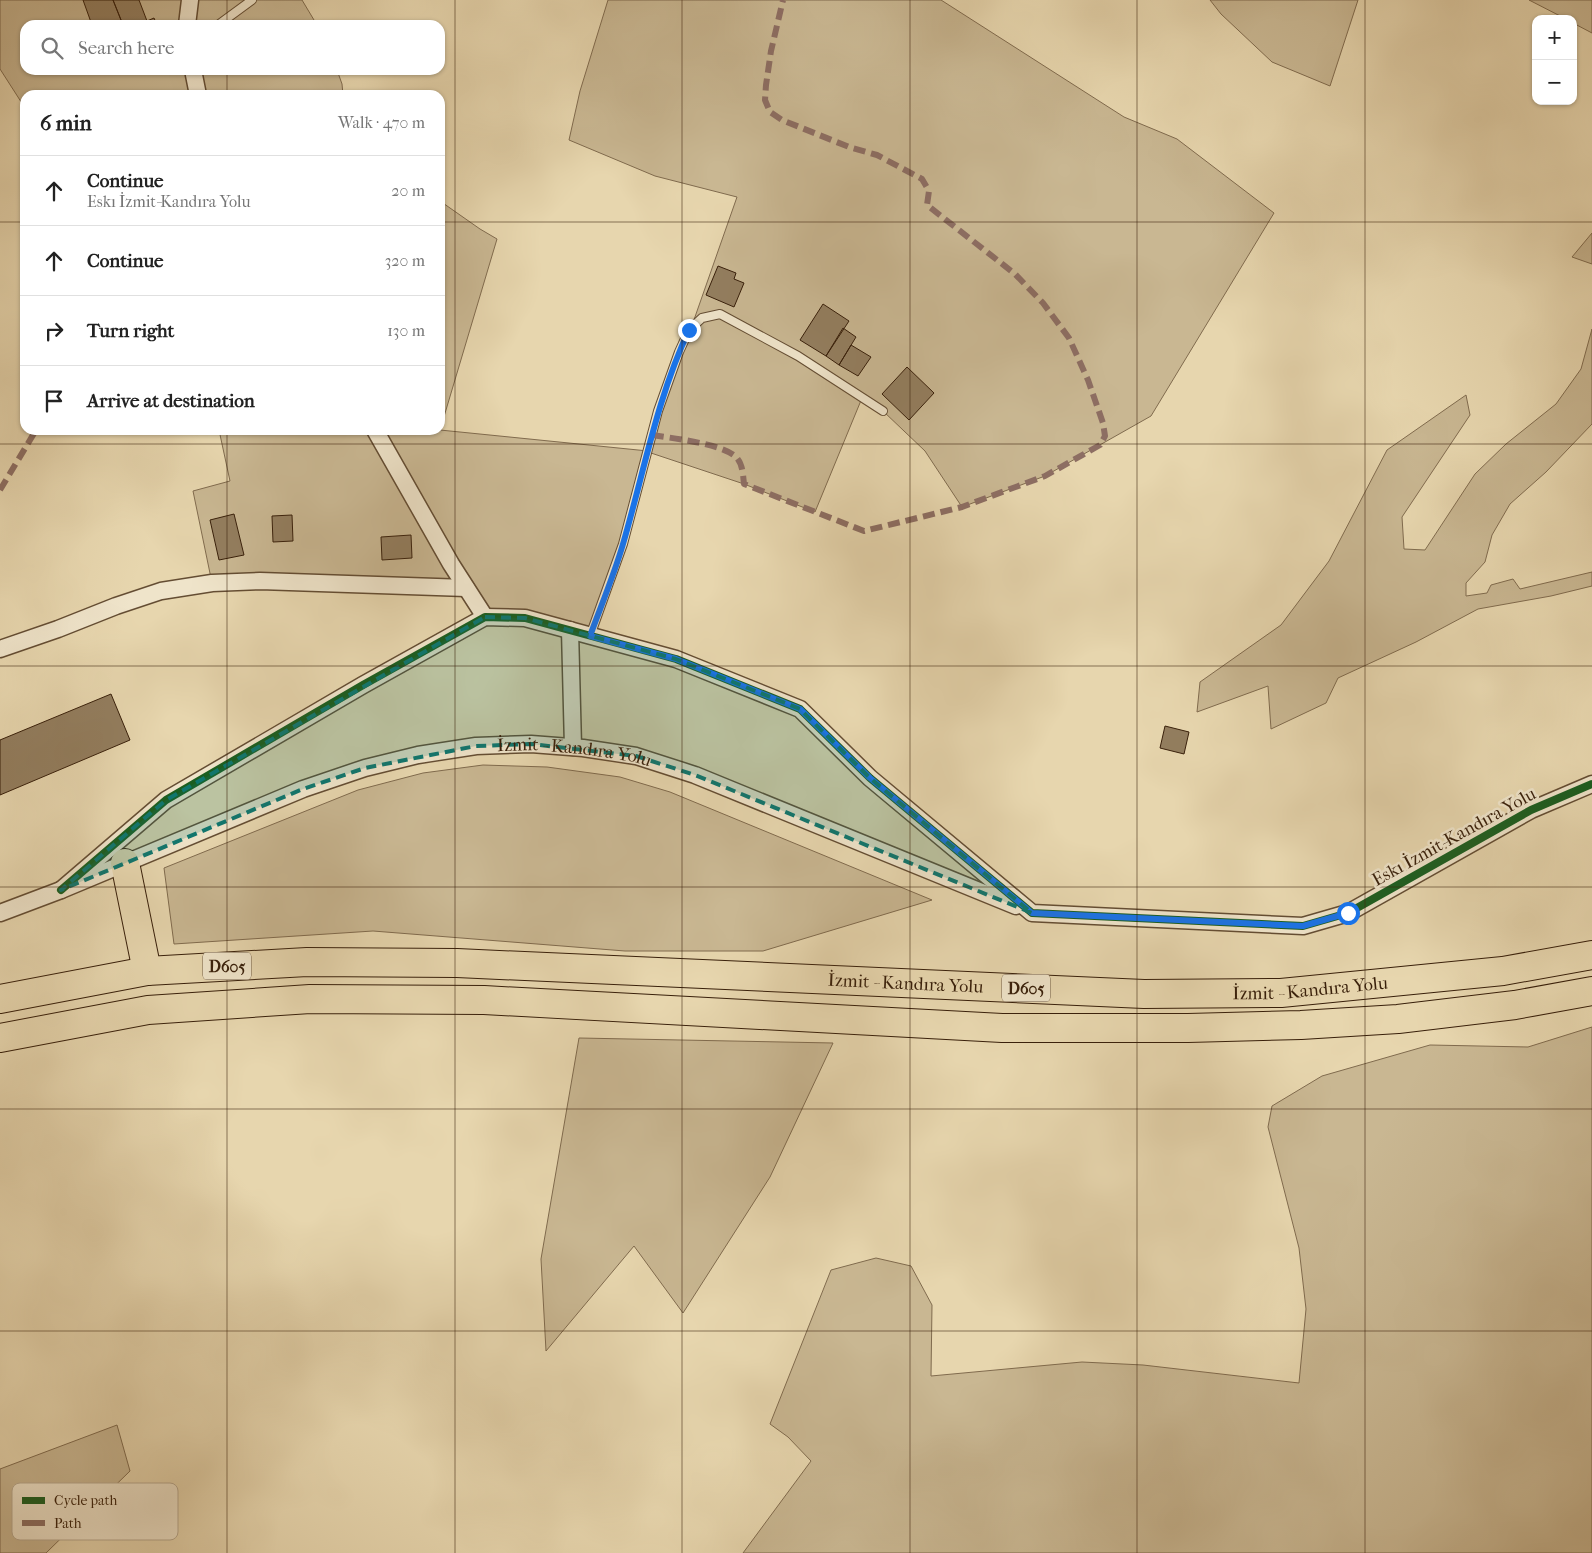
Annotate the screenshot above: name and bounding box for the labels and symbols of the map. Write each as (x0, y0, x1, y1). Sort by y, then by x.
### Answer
route end (678, 319, 701, 342)
street label: İzmit - Kandıra Yolu (497, 733, 654, 771)
street label: Eskı İzmit-Kandıra Yolu (1368, 782, 1540, 891)
route start (1337, 902, 1360, 925)
road number: D605 (203, 952, 251, 979)
street label: İzmit - Kandıra Yolu (827, 968, 984, 997)
street label: İzmit - Kandıra Yolu (1232, 972, 1389, 1004)
road number: D605 (1002, 974, 1050, 1001)
legend (12, 1483, 178, 1540)
text: Cycle path (54, 1492, 118, 1509)
text: Path (54, 1515, 82, 1532)

